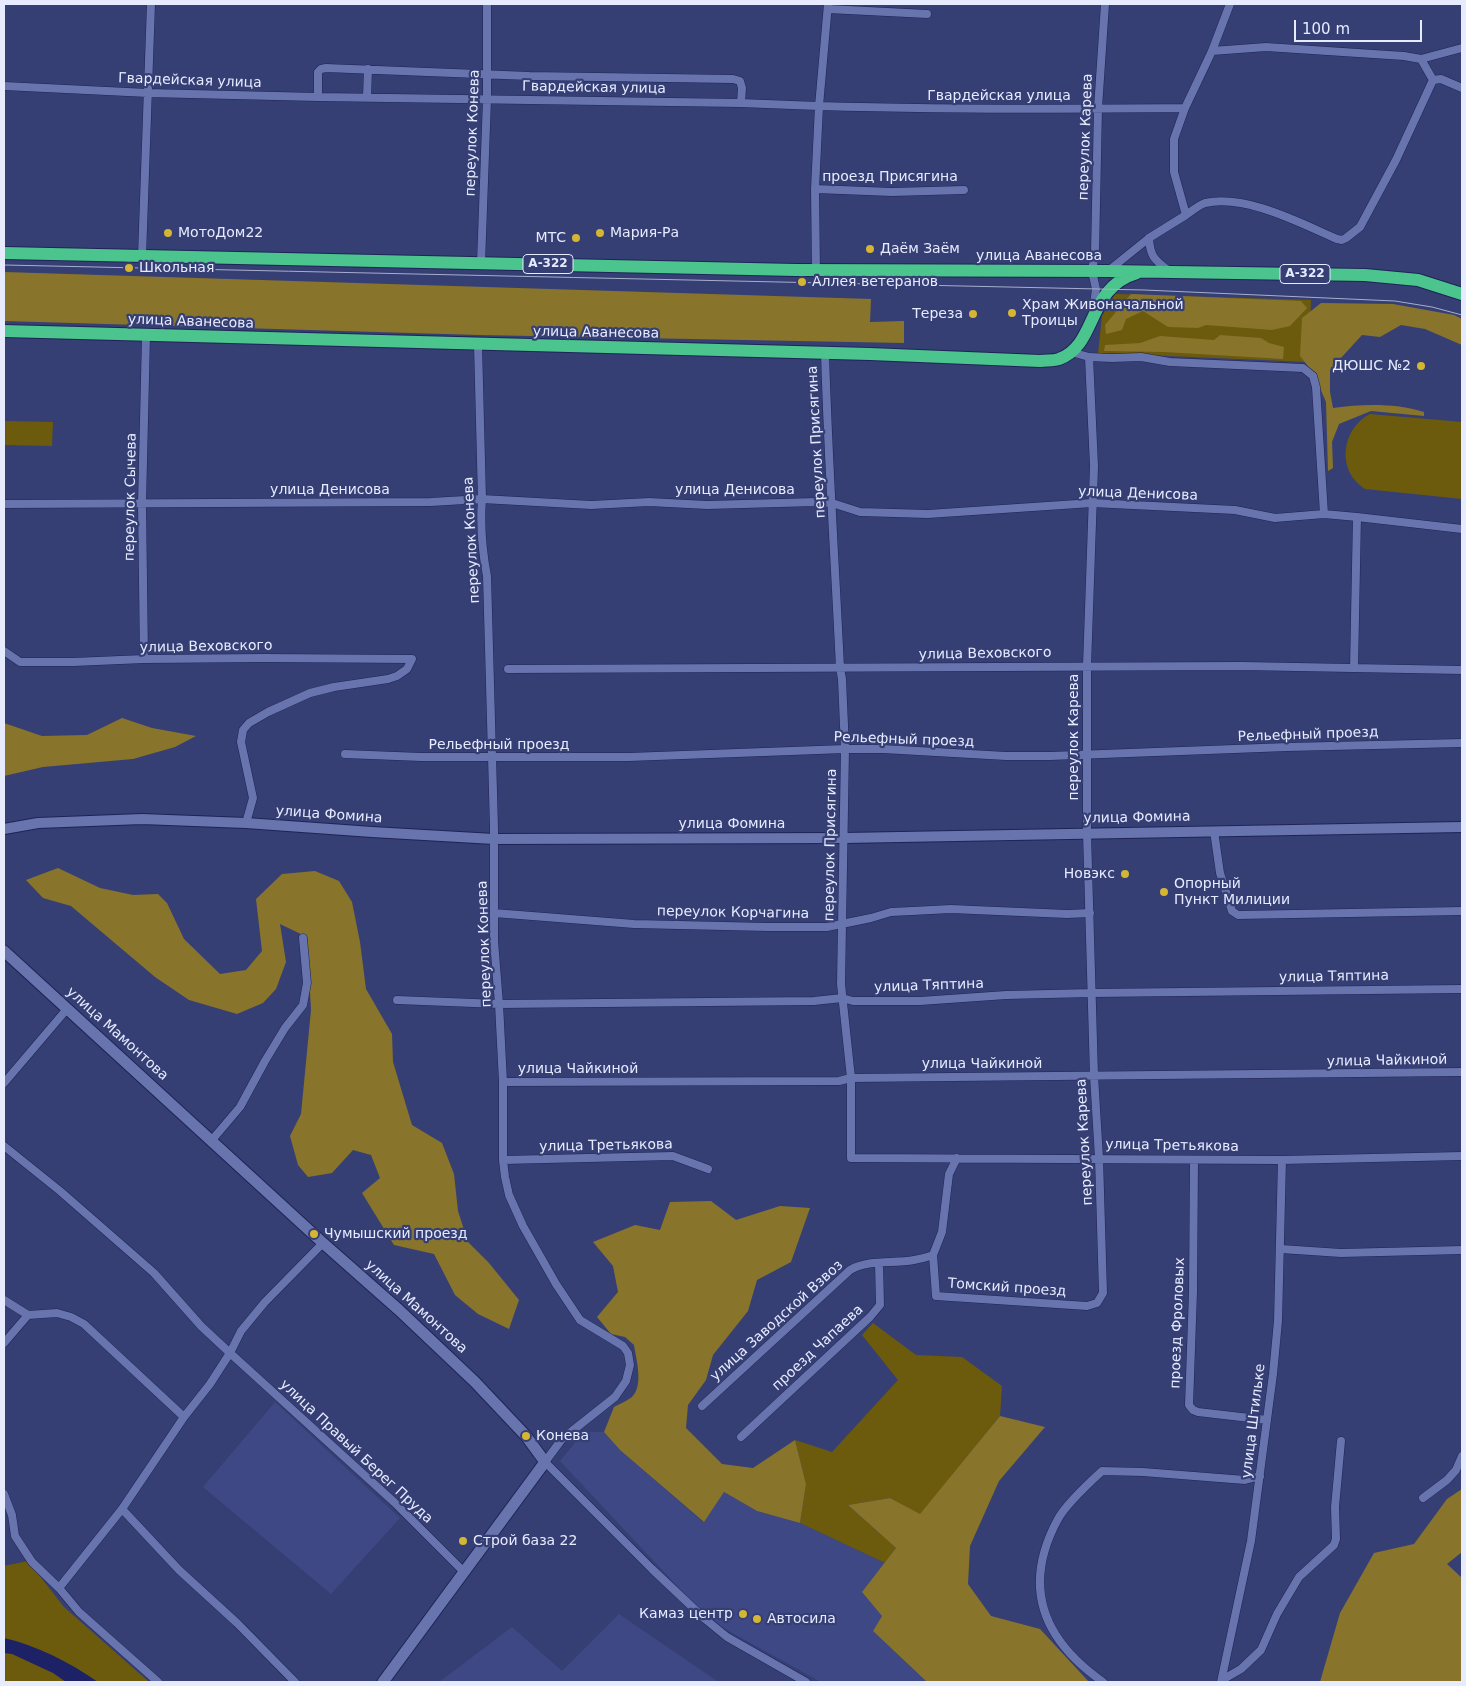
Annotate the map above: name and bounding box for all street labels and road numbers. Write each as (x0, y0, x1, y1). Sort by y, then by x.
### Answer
street label: переулок Конева (462, 69, 484, 197)
street label: Гвардейская улица (118, 70, 262, 92)
street label: переулок Карева (1075, 73, 1097, 201)
street label: Гвардейская улица (522, 78, 666, 98)
street label: Гвардейская улица (927, 88, 1071, 104)
street label: проезд Присягина (822, 169, 958, 185)
street label: улица Аванесова (976, 248, 1102, 264)
road number: А-322 (523, 254, 573, 274)
road number: А-322 (1280, 264, 1330, 284)
street label: улица Аванесова (128, 311, 254, 333)
street label: улица Аванесова (533, 324, 659, 342)
street label: переулок Присягина (805, 365, 829, 519)
street label: переулок Сычева (121, 433, 141, 561)
street label: переулок Конева (460, 476, 484, 604)
street label: улица Денисова (270, 482, 390, 498)
street label: улица Денисова (675, 482, 795, 498)
street label: улица Денисова (1078, 484, 1198, 504)
street label: улица Веховского (139, 637, 273, 657)
street label: улица Веховского (918, 644, 1052, 664)
street label: переулок Карева (1066, 674, 1082, 800)
street label: Рельефный проезд (1237, 724, 1379, 746)
street label: Рельефный проезд (833, 729, 975, 751)
street label: Рельефный проезд (429, 737, 569, 753)
street label: переулок Присягина (821, 768, 841, 922)
street label: улица Фомина (275, 803, 383, 827)
street label: улица Фомина (1083, 809, 1191, 827)
street label: улица Фомина (679, 816, 785, 832)
street label: переулок Конева (474, 880, 496, 1008)
street label: переулок Корчагина (657, 903, 809, 923)
street label: улица Тяптина (1279, 968, 1389, 986)
street label: улица Тяптина (874, 976, 984, 996)
street label: улица Мамонтова (63, 984, 171, 1084)
street label: улица Чайкиной (1327, 1052, 1447, 1070)
street label: улица Чайкиной (922, 1056, 1042, 1072)
street label: улица Чайкиной (518, 1061, 638, 1077)
street label: переулок Карева (1073, 1078, 1097, 1206)
street label: улица Третьякова (539, 1136, 673, 1156)
street label: улица Третьякова (1105, 1136, 1239, 1156)
street label: улица Мамонтова (362, 1257, 470, 1357)
street label: улица Заводской Взвоз (707, 1257, 847, 1385)
street label: проезд Фроловых (1167, 1257, 1189, 1389)
street label: Томский проезд (947, 1275, 1067, 1301)
street label: проезд Чапаева (769, 1302, 867, 1394)
street label: улица Штильке (1239, 1363, 1269, 1479)
street label: улица Правый Берег Пруда (276, 1377, 436, 1527)

